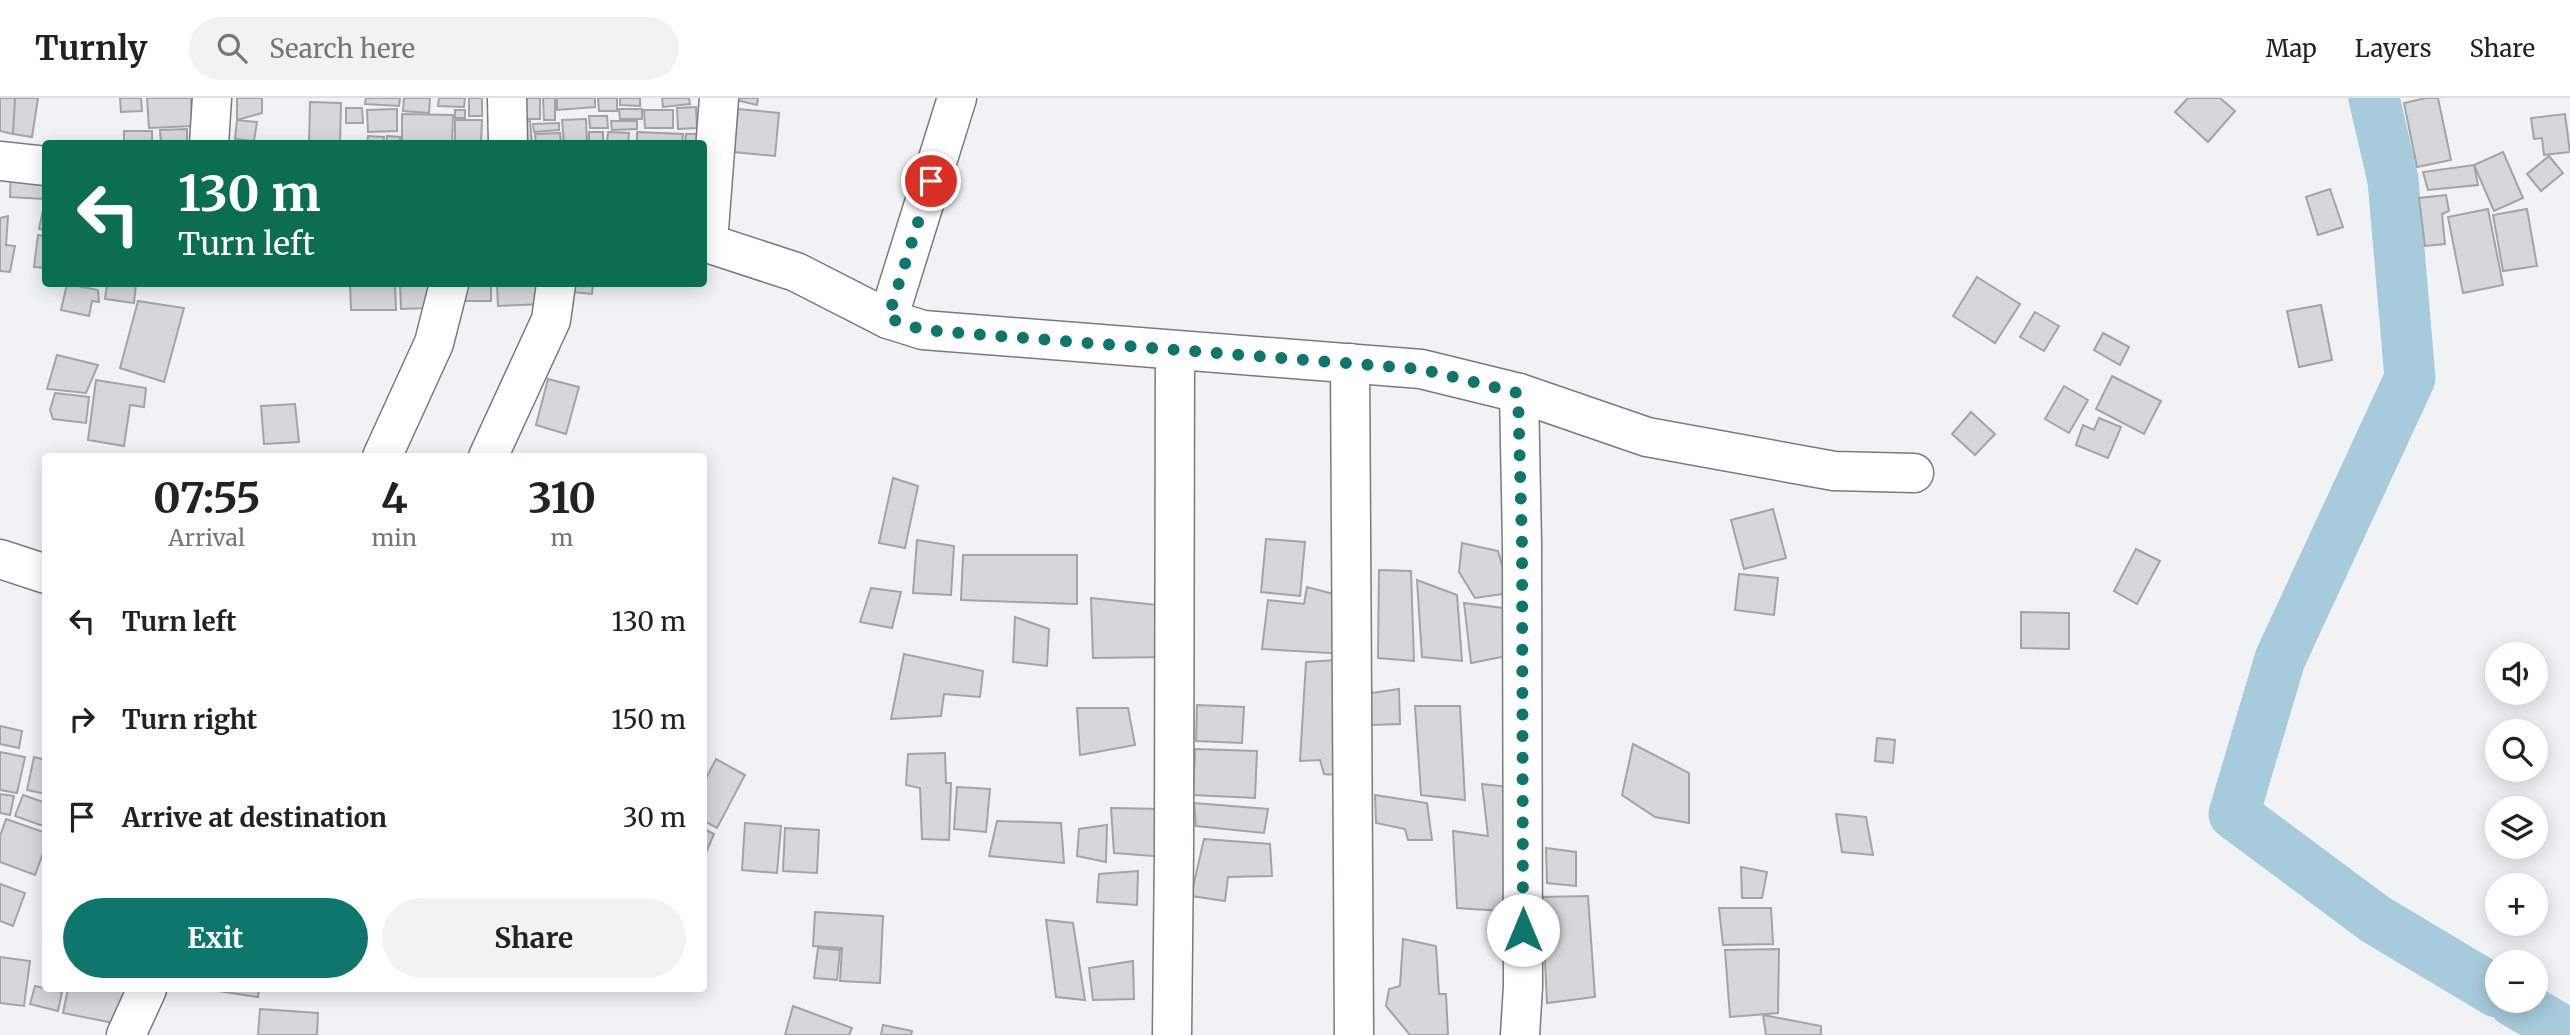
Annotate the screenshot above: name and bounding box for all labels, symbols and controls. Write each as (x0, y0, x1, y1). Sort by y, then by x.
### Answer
search box (189, 17, 679, 80)
text: Turnly (35, 28, 147, 69)
icon: search (213, 29, 251, 67)
text: Search here (269, 32, 415, 65)
text: Map (2266, 33, 2317, 64)
text: Layers (2355, 33, 2431, 64)
text: Share (2469, 33, 2535, 64)
pin (901, 151, 961, 211)
icon: arrive (912, 162, 950, 200)
text: 130 m (178, 163, 321, 224)
icon: left (63, 168, 154, 259)
text: Turn left (178, 224, 315, 264)
text: 07:55 (153, 472, 260, 524)
text: 4 (381, 472, 408, 524)
text: 310 (528, 472, 596, 524)
text: Arrival (168, 523, 245, 552)
text: min (371, 523, 417, 552)
text: m (551, 523, 573, 552)
icon: left (63, 602, 101, 640)
text: Turn left (122, 605, 236, 638)
text: 130 m (612, 605, 686, 638)
map controls (2485, 642, 2548, 1013)
button: sound (2485, 642, 2548, 705)
icon: right (63, 700, 101, 738)
text: Turn right (122, 703, 257, 736)
text: 150 m (612, 703, 686, 736)
button: search (2485, 719, 2548, 782)
button: layers (2485, 796, 2548, 859)
icon: arrive (63, 798, 101, 836)
text: Arrive at destination (122, 801, 387, 834)
text: 30 m (623, 801, 686, 834)
button: + (2485, 873, 2548, 936)
position arrow (1486, 893, 1560, 967)
button: Exit (63, 898, 368, 978)
button: Share (382, 898, 686, 978)
button: − (2485, 950, 2548, 1013)

